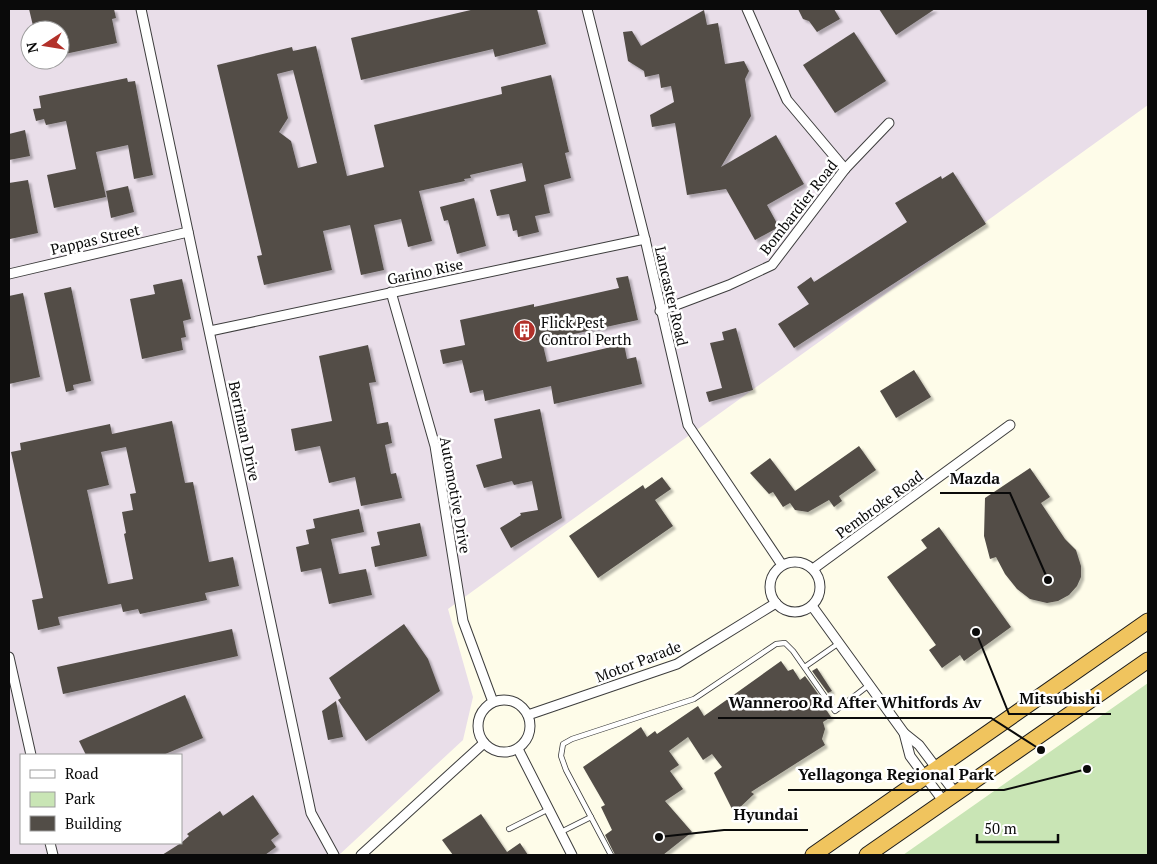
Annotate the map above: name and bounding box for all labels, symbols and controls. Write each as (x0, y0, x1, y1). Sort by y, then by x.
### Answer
north arrow (20, 20, 70, 70)
text: N (21, 40, 42, 55)
street label: Bombardier Road (755, 155, 841, 259)
street label: Pappas Street (48, 219, 142, 259)
street label: Lancaster Road (651, 244, 693, 348)
street label: Garino Rise (385, 253, 465, 289)
place label: Flick Pest Control Perth (541, 312, 632, 349)
building icon: Flick Pest Control Perth (513, 319, 537, 343)
street label: Berriman Drive (225, 379, 265, 483)
street label: Automotive Drive (436, 435, 476, 555)
callout: Mazda (940, 462, 1010, 493)
street label: Pembroke Road (831, 466, 927, 542)
text: Mazda (950, 467, 1000, 489)
street label: Motor Parade (592, 636, 684, 686)
callout: Mitsubishi (1009, 683, 1111, 714)
callout: Wanneroo Rd After Whitfords Av (718, 687, 991, 718)
text: Mitsubishi (1019, 687, 1101, 709)
text: Wanneroo Rd After Whitfords Av (729, 691, 982, 713)
legend (20, 754, 182, 844)
callout: Yellagonga Regional Park (788, 759, 1004, 790)
text: Road (65, 763, 98, 783)
text: Yellagonga Regional Park (798, 763, 995, 785)
text: Park (65, 788, 95, 808)
callout: Hyundai (724, 799, 808, 830)
text: Hyundai (734, 803, 798, 825)
scale bar (977, 812, 1058, 844)
text: Building (65, 813, 123, 833)
text: 50 m (984, 818, 1017, 838)

